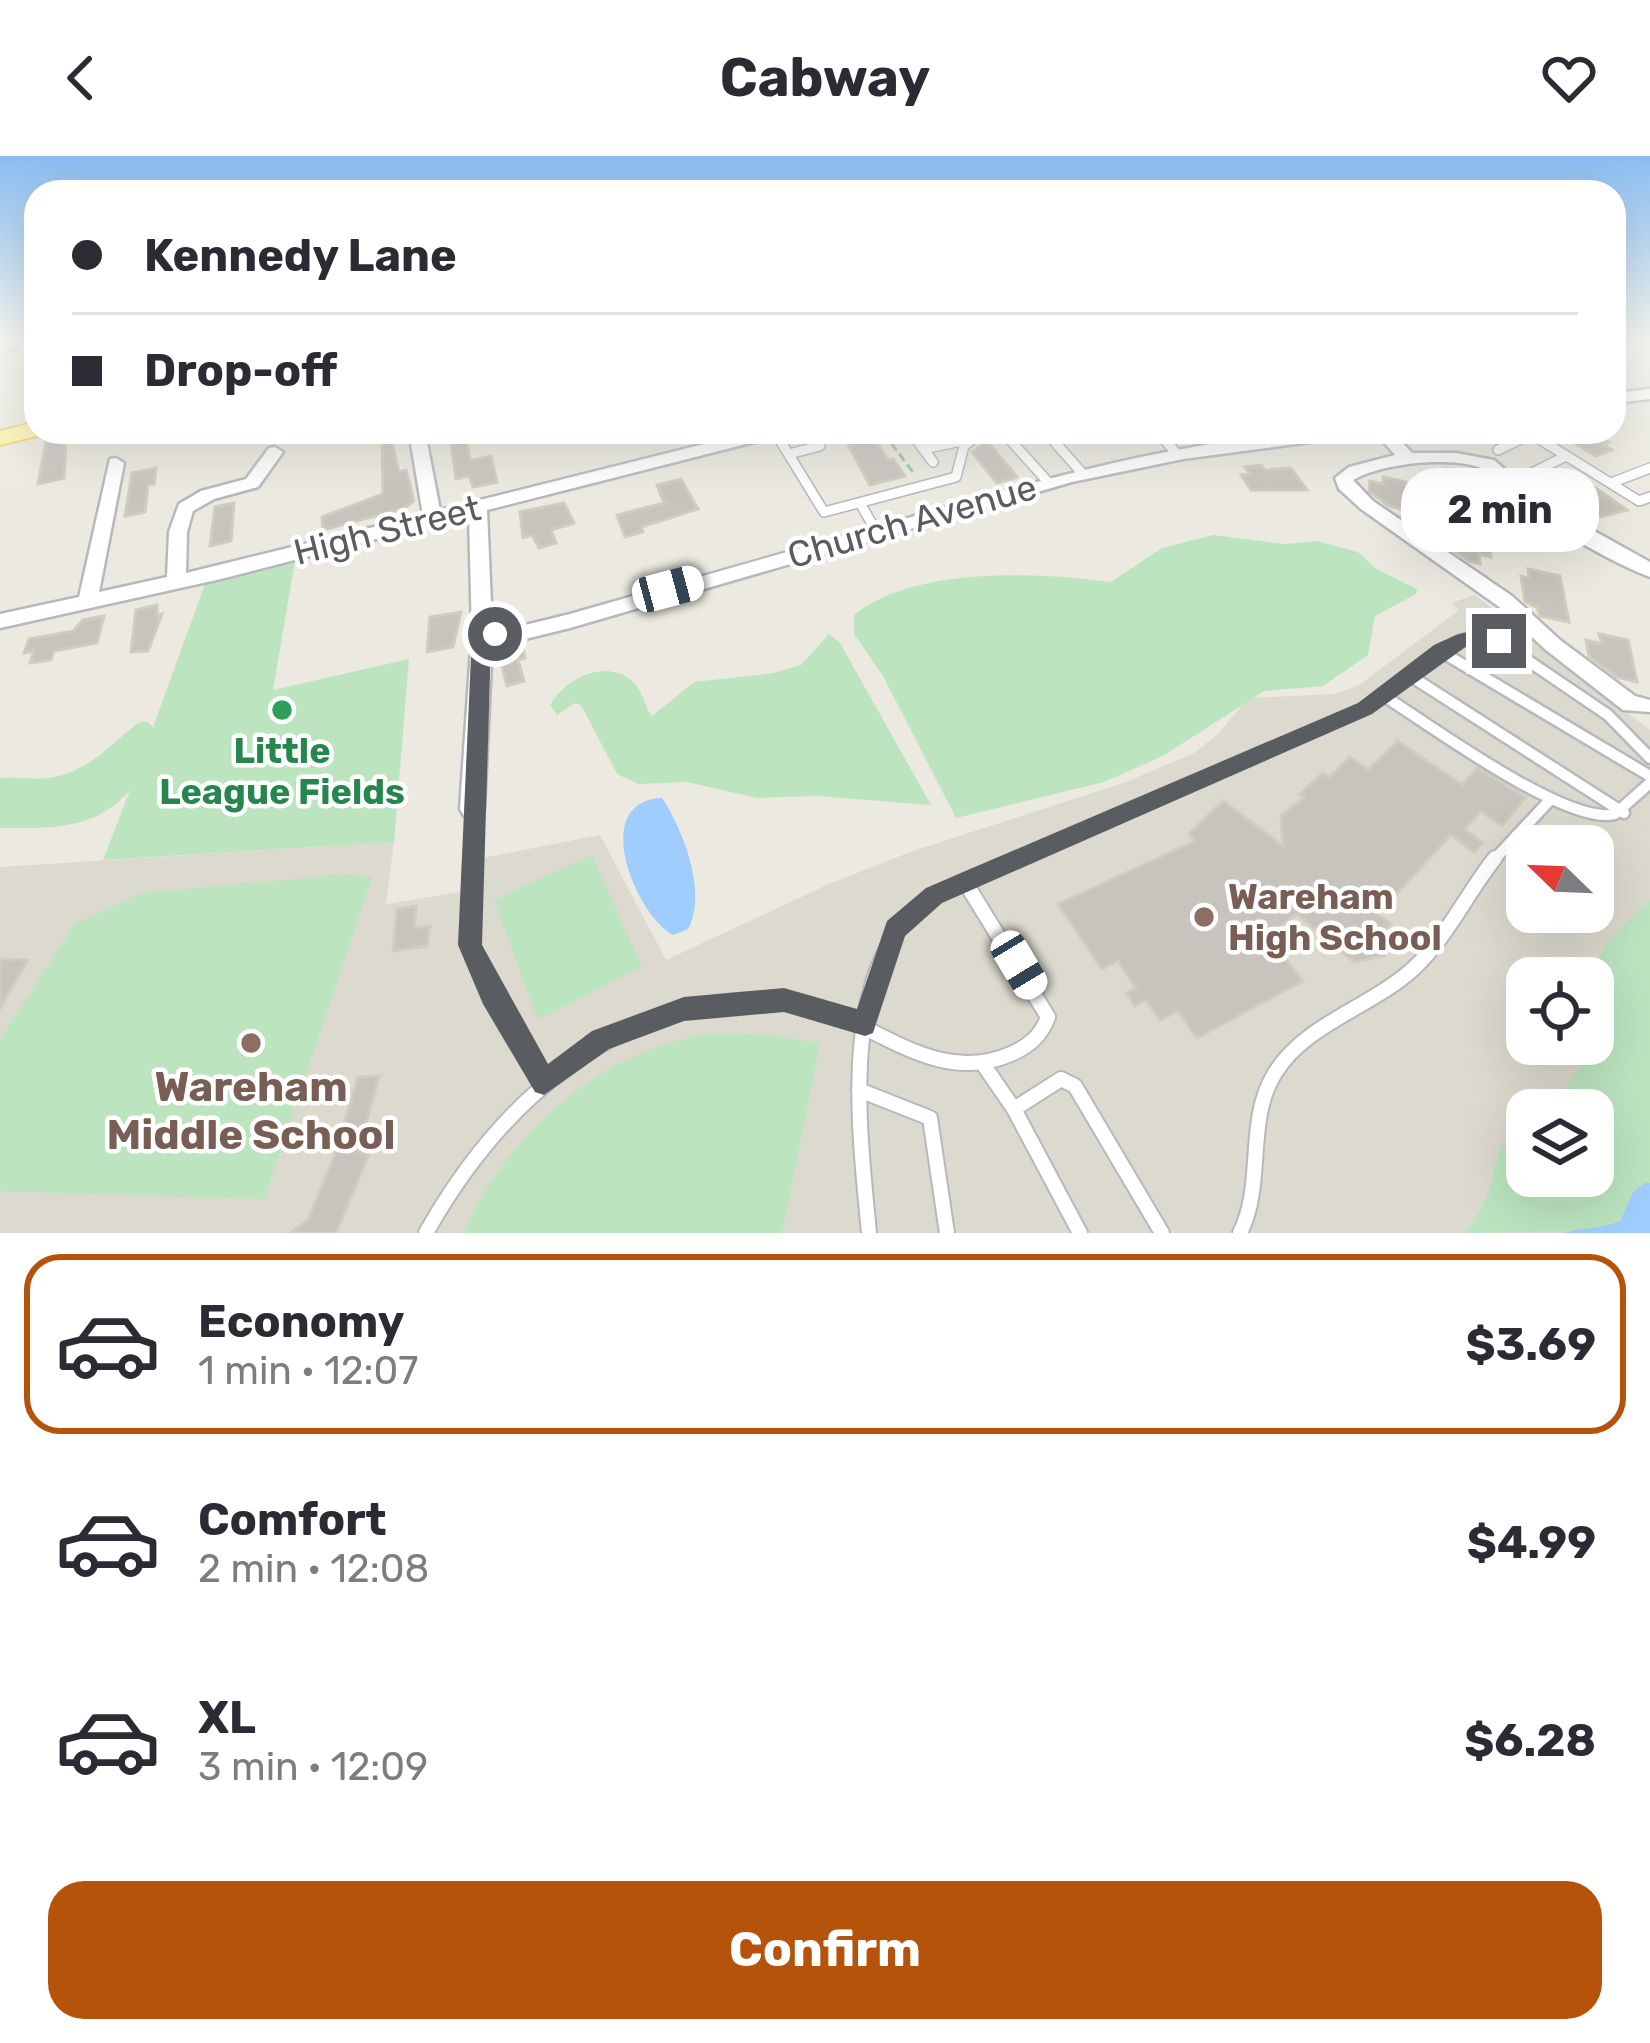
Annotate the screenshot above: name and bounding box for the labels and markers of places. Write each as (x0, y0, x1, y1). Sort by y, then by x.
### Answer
marker: Little League Fields (269, 697, 295, 723)
place label: Little League Fields (159, 729, 405, 813)
place label: Wareham High School (1228, 875, 1442, 959)
marker: Wareham High School (1191, 904, 1217, 930)
marker: Wareham Middle School (238, 1030, 264, 1056)
place label: Wareham Middle School (107, 1062, 395, 1160)

